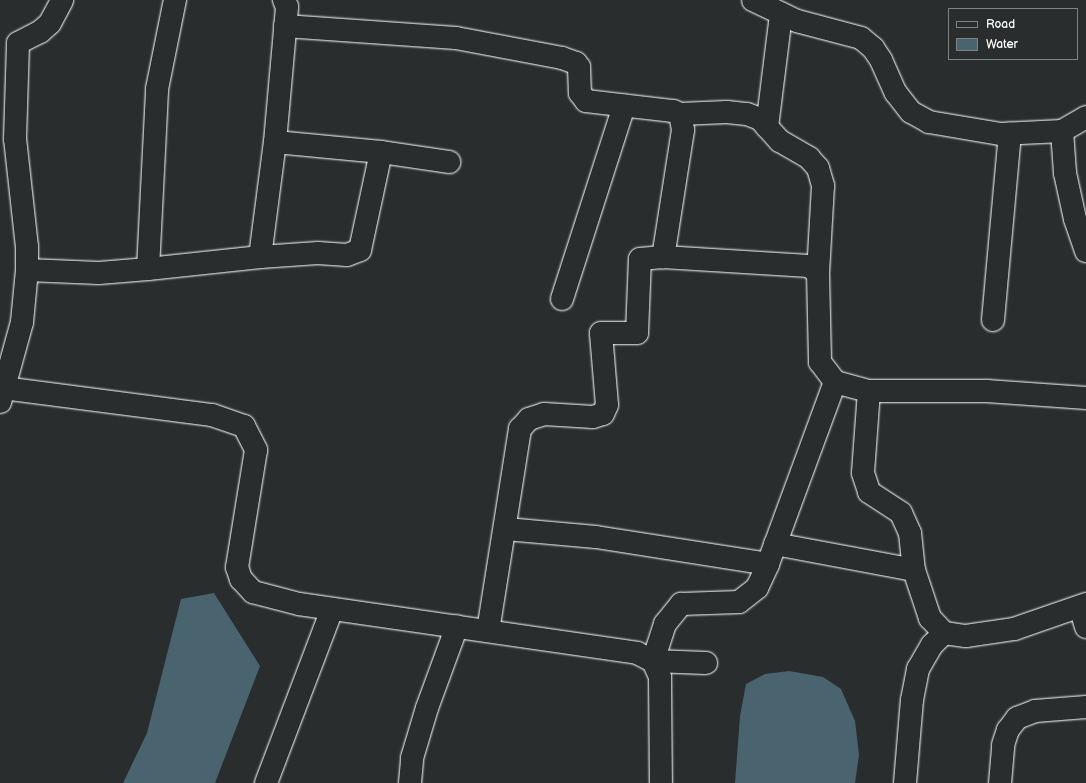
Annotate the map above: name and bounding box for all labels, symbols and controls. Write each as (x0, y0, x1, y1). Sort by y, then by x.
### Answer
legend (948, 8, 1078, 60)
text: Road (986, 17, 1015, 32)
text: Water (986, 37, 1018, 52)

